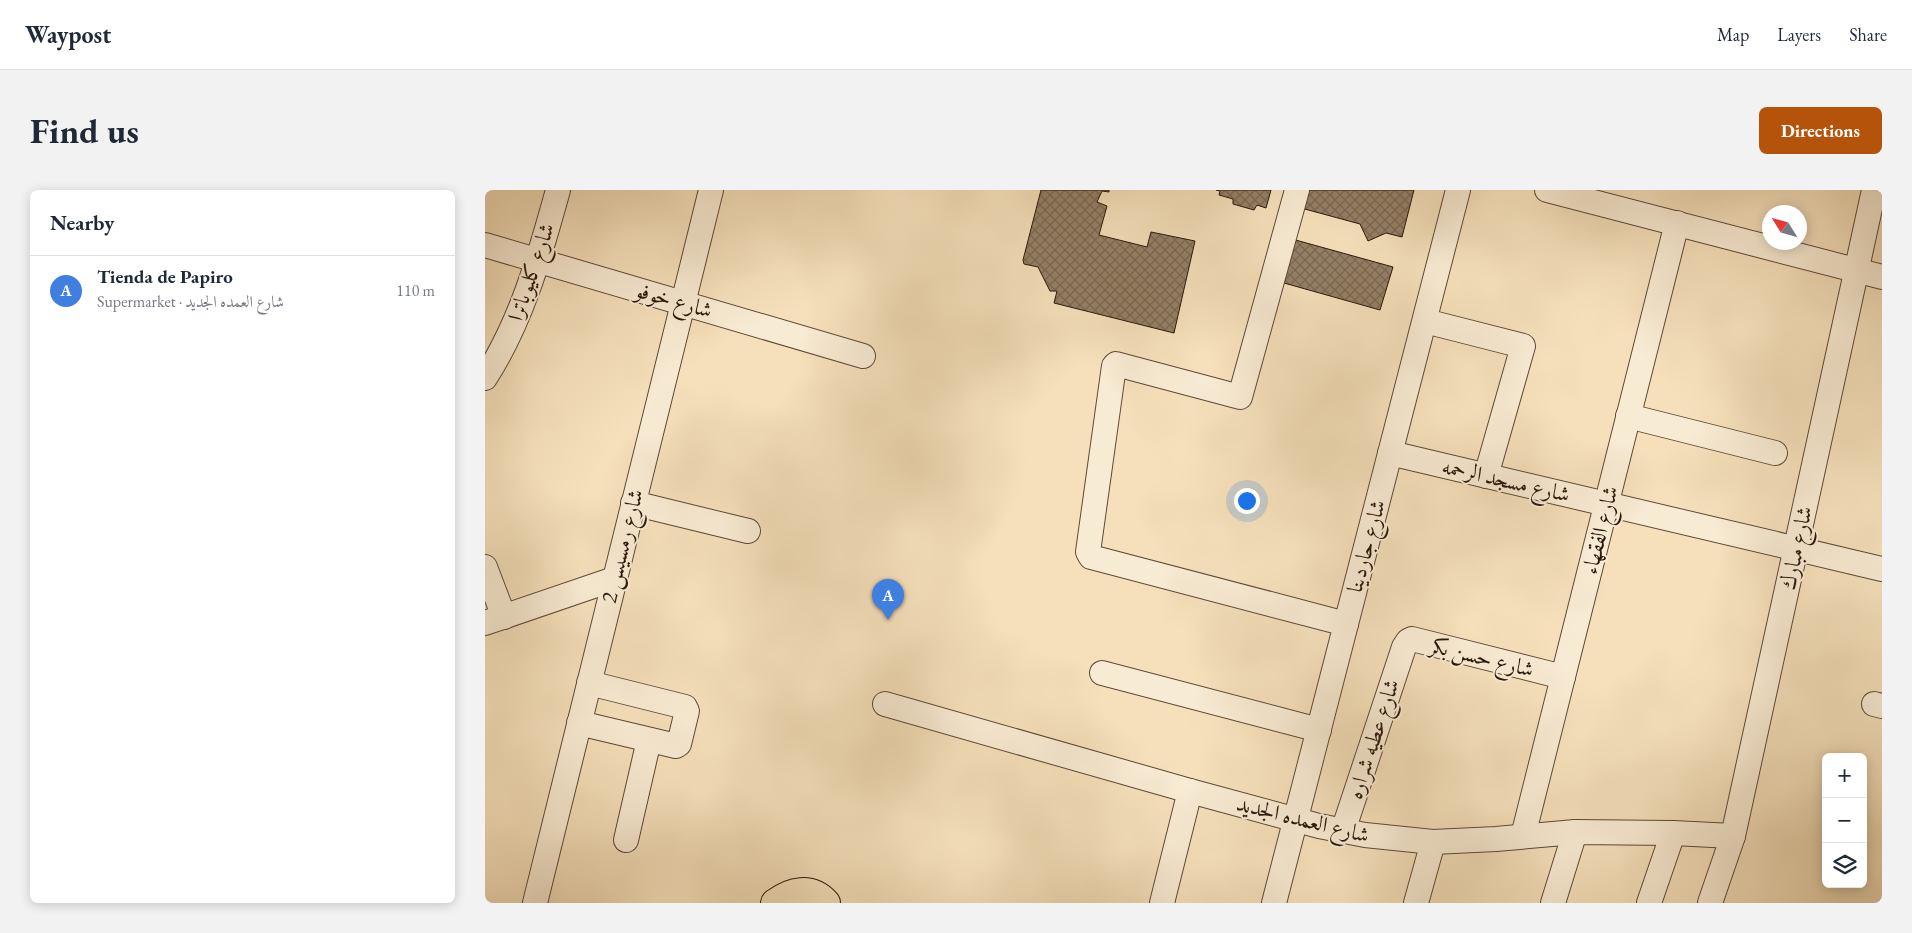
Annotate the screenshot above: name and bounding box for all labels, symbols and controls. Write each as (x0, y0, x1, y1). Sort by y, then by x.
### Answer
text: Waypost (25, 19, 111, 50)
text: Map (1717, 23, 1749, 46)
text: Layers (1777, 23, 1821, 46)
text: Share (1849, 23, 1887, 46)
button: Directions (1759, 107, 1882, 154)
text: Find us (30, 108, 139, 153)
north arrow (1762, 205, 1807, 250)
text: Nearby (50, 209, 114, 236)
street label: شارع كليوباترا (501, 219, 565, 326)
text: Tienda de Papiro (97, 264, 233, 289)
street label: شارع خوفو (629, 275, 716, 329)
text: A (60, 280, 72, 301)
text: 110 m (396, 280, 435, 301)
text: Supermarket · شارع العمده الجديد (97, 291, 284, 312)
street label: شارع مسجد الرحمه (1438, 451, 1573, 513)
street label: شارع الفقهاء (1575, 483, 1629, 578)
street label: شارع رمسيس 2 (594, 486, 654, 607)
your location (1234, 488, 1260, 514)
street label: شارع جاردينا (1340, 496, 1396, 597)
street label: شارع مبارك (1773, 504, 1823, 593)
pin: A (872, 579, 904, 620)
street label: شارع حسن بكر (1424, 630, 1537, 688)
street label: شارع عطيه شراره (1340, 675, 1410, 804)
map controls (1822, 753, 1867, 888)
button: + (1822, 753, 1867, 798)
street label: شارع العمده الجديد (1233, 789, 1372, 853)
button: − (1822, 798, 1867, 843)
button: layers (1822, 843, 1867, 888)

